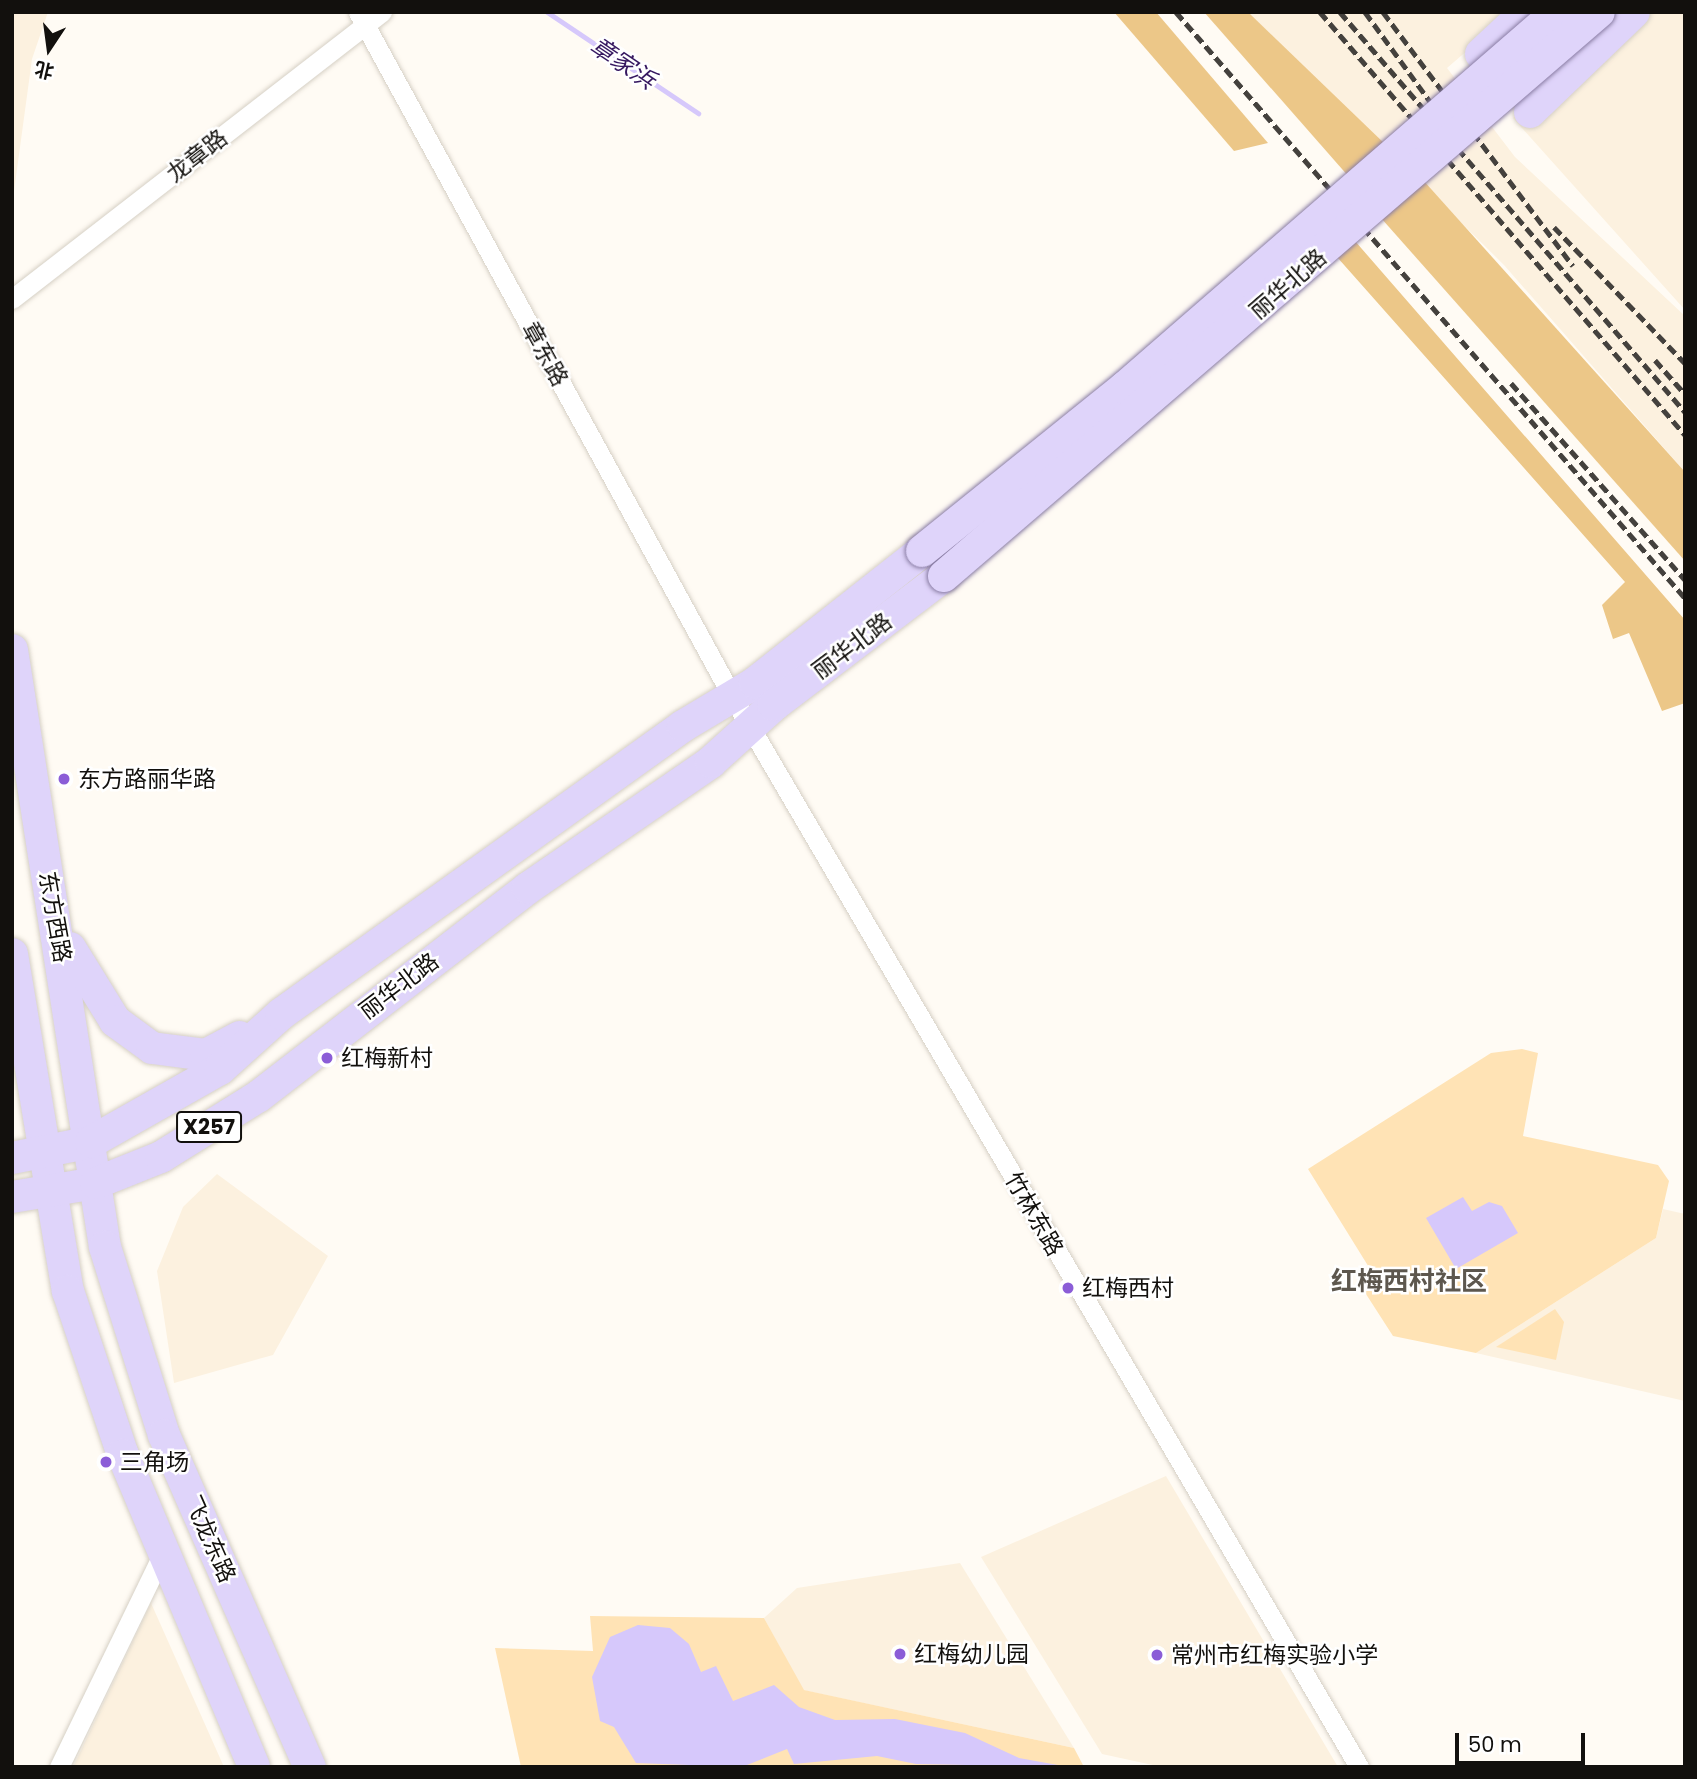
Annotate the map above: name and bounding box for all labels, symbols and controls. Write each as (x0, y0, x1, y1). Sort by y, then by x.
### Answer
north arrow (14, 14, 84, 84)
water label: 章家浜 (585, 31, 661, 95)
text: 北 (32, 55, 56, 85)
street label: 龙章路 (161, 124, 233, 188)
street label: 丽华北路 (1244, 243, 1332, 325)
street label: 章东路 (516, 317, 574, 391)
street label: 丽华北路 (807, 607, 897, 685)
place label: 东方路丽华路 (78, 765, 216, 793)
marker: 东方路丽华路 (56, 771, 72, 787)
street label: 东方西路 (33, 869, 77, 965)
street label: 丽华北路 (354, 947, 444, 1025)
place label: 红梅新村 (341, 1044, 433, 1072)
marker: 红梅新村 (319, 1050, 335, 1066)
road number: X257 (176, 1110, 242, 1144)
street label: 竹林东路 (999, 1167, 1069, 1261)
district label: 红梅西村社区 (1331, 1266, 1487, 1298)
place label: 红梅西村 (1082, 1274, 1174, 1302)
marker: 红梅西村 (1060, 1280, 1076, 1296)
place label: 三角场 (120, 1448, 189, 1476)
marker: 三角场 (98, 1454, 114, 1470)
street label: 飞龙东路 (179, 1491, 241, 1587)
place label: 红梅幼儿园 (914, 1640, 1029, 1668)
place label: 常州市红梅实验小学 (1171, 1641, 1378, 1669)
marker: 红梅幼儿园 (892, 1646, 908, 1662)
marker: 常州市红梅实验小学 (1149, 1647, 1165, 1663)
scale bar (1459, 1720, 1588, 1764)
text: 50 m (1468, 1730, 1522, 1759)

